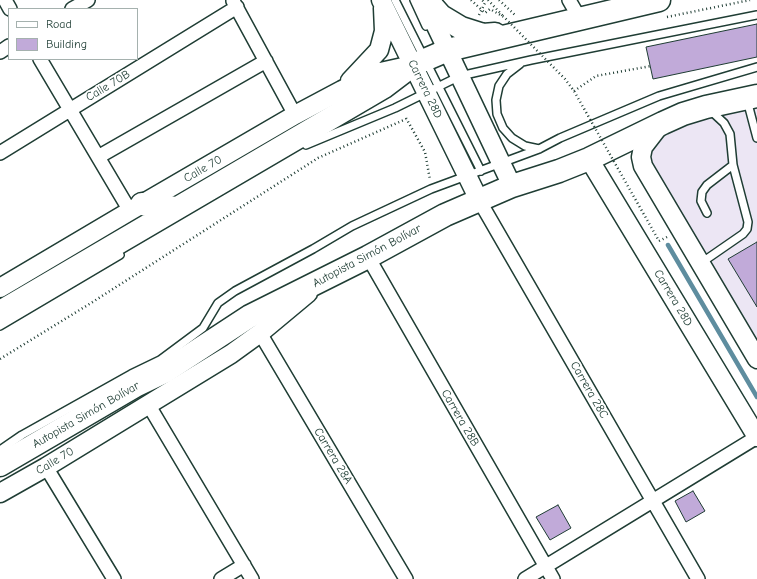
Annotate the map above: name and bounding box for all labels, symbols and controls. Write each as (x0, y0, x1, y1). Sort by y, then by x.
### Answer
legend (8, 8, 138, 60)
text: Road (46, 17, 72, 31)
text: Building (46, 37, 87, 51)
street label: Carrera 28D (405, 57, 445, 121)
street label: Calle 70B (83, 67, 133, 105)
street label: Calle 70 (181, 152, 225, 186)
street label: Autopista Simón Bolívar (310, 221, 424, 291)
street label: Carrera 28D (650, 267, 696, 329)
street label: Carrera 28C (567, 359, 611, 421)
street label: Autopista Simón Bolívar (30, 379, 142, 451)
street label: Carrera 28B (438, 387, 482, 449)
street label: Carrera 28A (311, 425, 355, 487)
street label: Calle 70 (33, 444, 77, 478)

